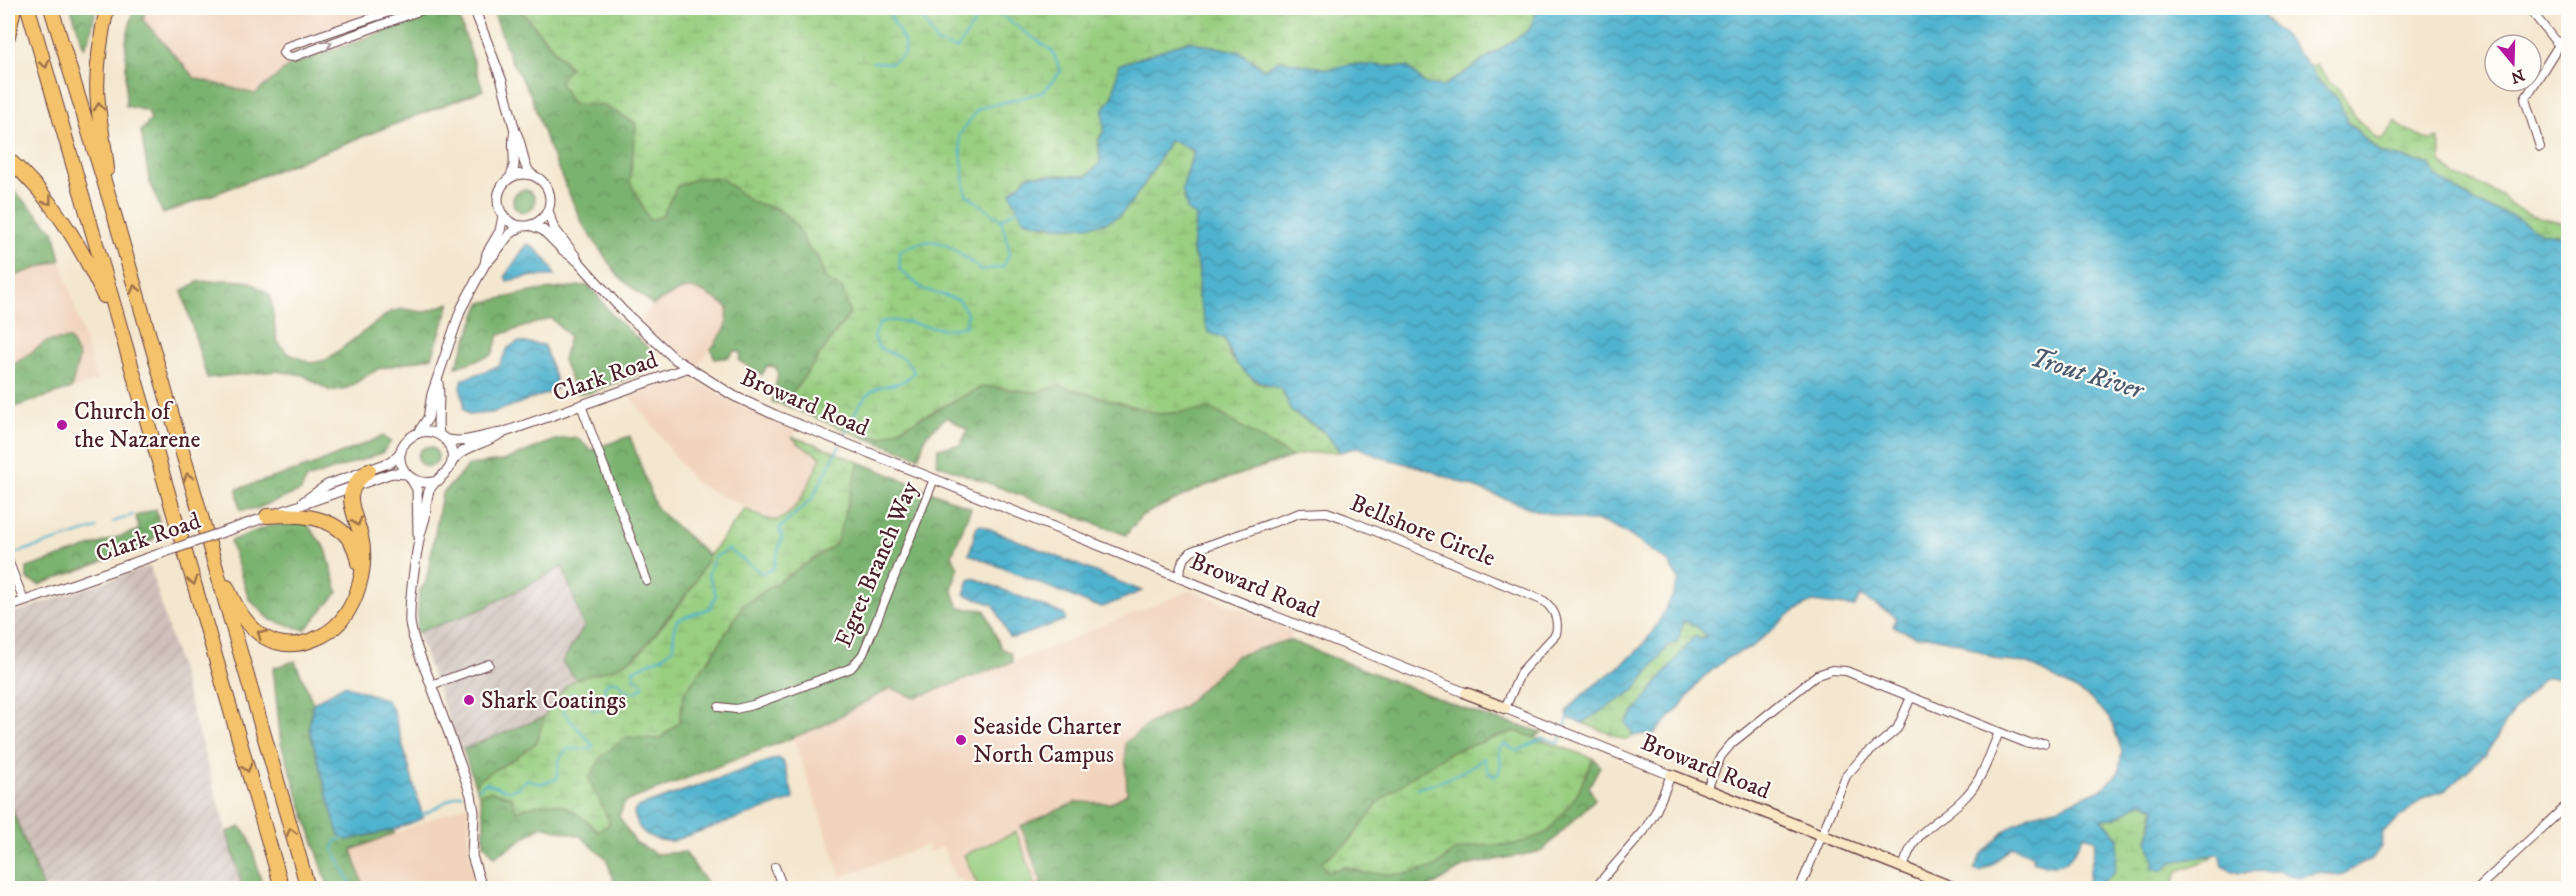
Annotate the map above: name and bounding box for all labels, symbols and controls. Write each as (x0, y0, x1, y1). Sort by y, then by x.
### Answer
north arrow (2483, 33, 2543, 93)
one-way arrow (322, 38, 333, 51)
one-way arrow (37, 59, 50, 69)
text: N (2508, 65, 2527, 88)
one-way arrow (92, 102, 105, 111)
one-way arrow (40, 194, 51, 205)
one-way arrow (130, 284, 142, 295)
water label: Trout River (2026, 342, 2149, 408)
street label: Clark Road (549, 345, 662, 409)
street label: Broward Road (736, 362, 873, 443)
place label: Church of the Nazarene (74, 397, 201, 455)
marker: Church of the Nazarene (55, 418, 69, 432)
one-way arrow (183, 472, 195, 482)
street label: Egret Branch Way (829, 476, 926, 652)
street label: Bellshore Circle (1346, 488, 1500, 574)
street label: Clark Road (92, 506, 205, 570)
one-way arrow (350, 516, 362, 526)
street label: Broward Road (1186, 546, 1324, 625)
one-way arrow (186, 575, 198, 586)
one-way arrow (256, 630, 267, 641)
place label: Shark Coatings (481, 686, 626, 716)
marker: Shark Coatings (462, 693, 476, 707)
place label: Seaside Charter North Campus (973, 712, 1121, 770)
street label: Broward Road (1637, 727, 1775, 806)
marker: Seaside Charter North Campus (954, 733, 968, 747)
one-way arrow (240, 763, 252, 773)
one-way arrow (286, 827, 298, 838)

